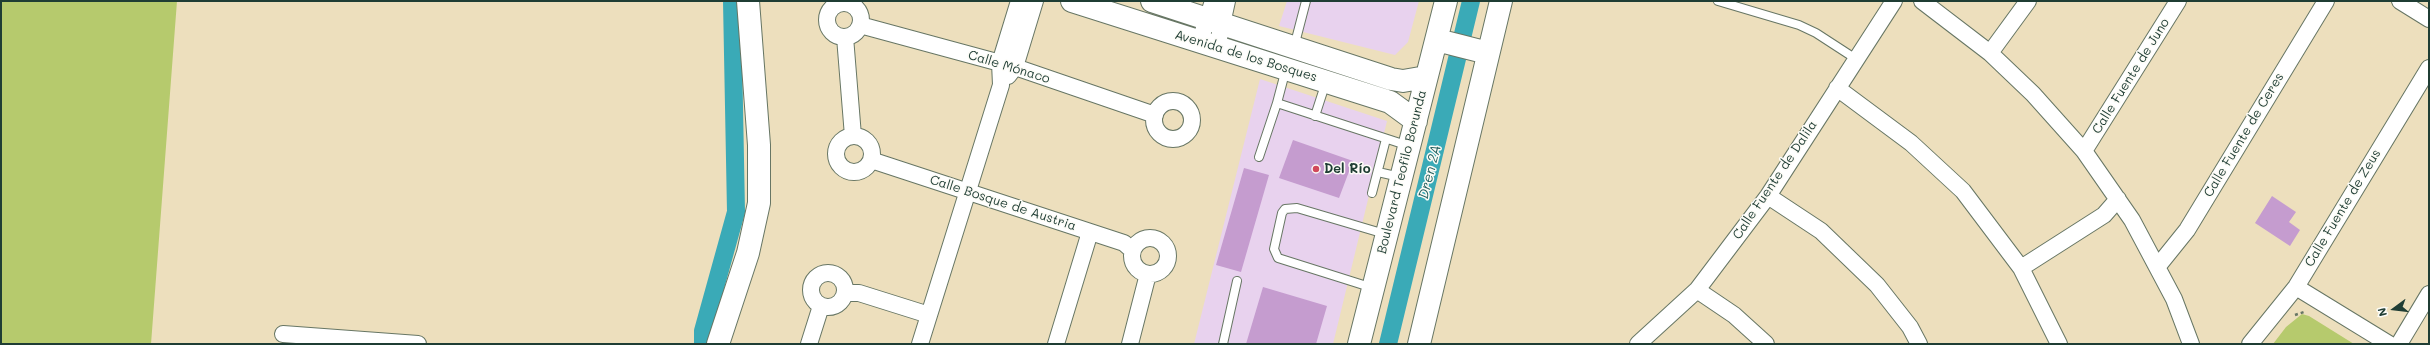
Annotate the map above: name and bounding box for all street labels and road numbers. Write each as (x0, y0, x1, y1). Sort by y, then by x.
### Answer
street label: Calle Fuente de Juno (2089, 15, 2173, 137)
street label: Avenida de los Bosques (1173, 27, 1319, 85)
street label: Calle Mónaco (966, 47, 1052, 87)
street label: Calle Fuente de Ceres (2201, 70, 2287, 200)
street label: Boulevard Teofilo Borunda (1374, 88, 1430, 256)
street label: Calle Fuente de Dalila (1729, 118, 1821, 242)
street label: Calle Fuente de Zeus (2302, 146, 2384, 270)
street label: Calle Bosque de Austria (928, 172, 1078, 234)

